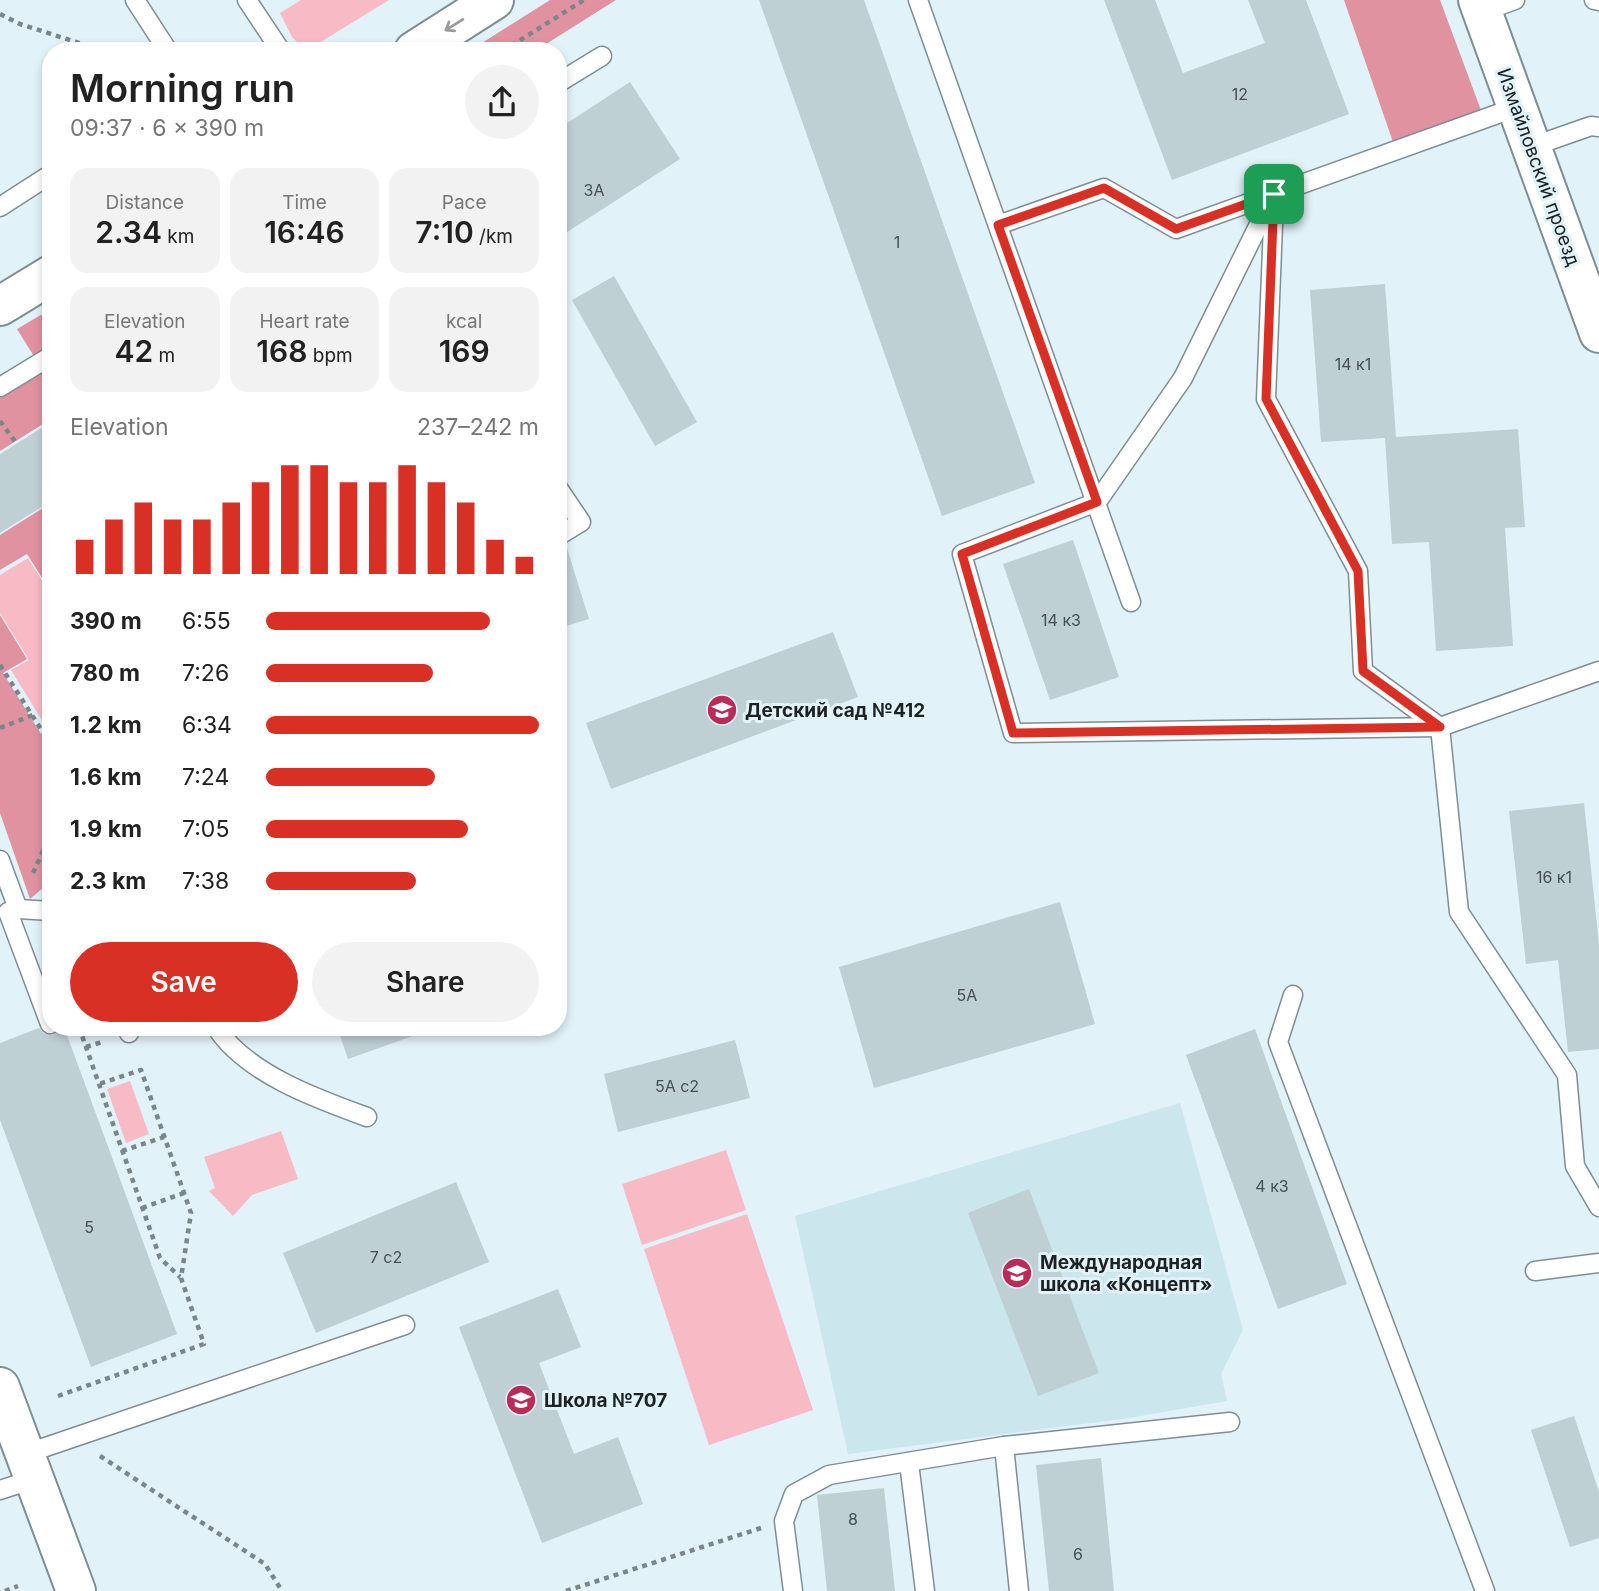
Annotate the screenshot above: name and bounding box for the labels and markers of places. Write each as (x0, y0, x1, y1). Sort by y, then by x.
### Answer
pin (1244, 164, 1304, 224)
school or university icon: Детский сад №412 (705, 693, 739, 727)
place label: Детский сад №412 (745, 699, 925, 722)
place label: Международная школа «Концепт» (1040, 1251, 1212, 1296)
school or university icon: Международная школа «Концепт» (1000, 1256, 1034, 1290)
school or university icon: Школа №707 (504, 1383, 538, 1417)
place label: Школа №707 (544, 1389, 667, 1412)

